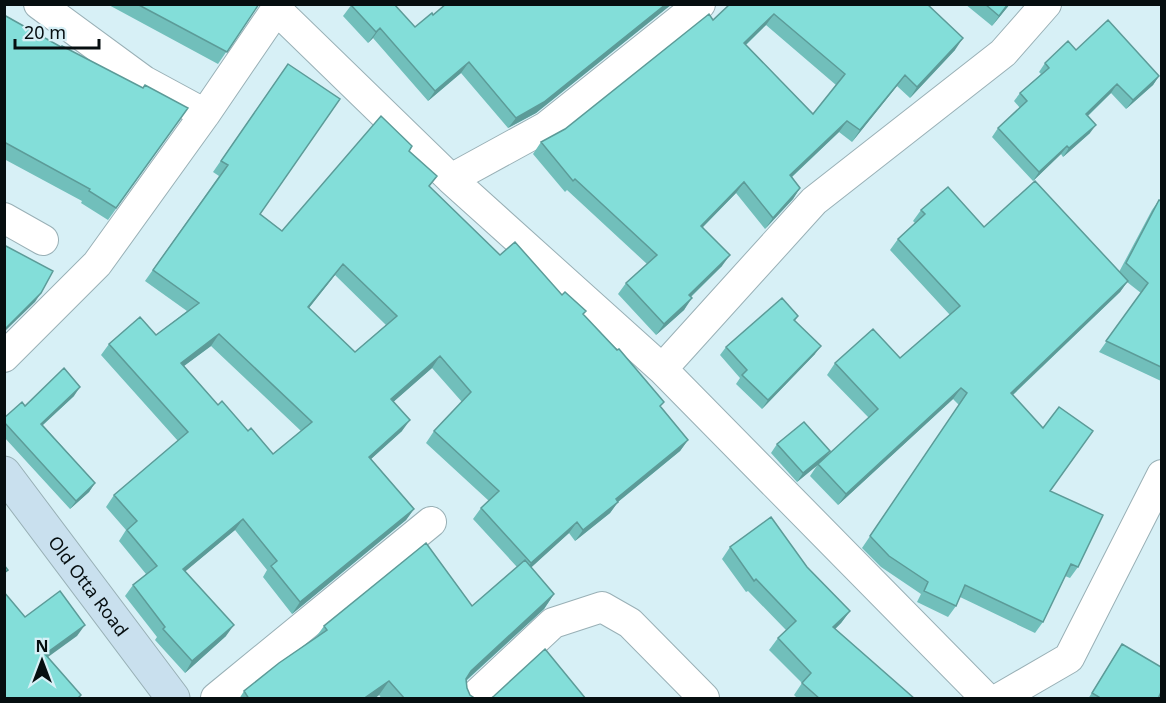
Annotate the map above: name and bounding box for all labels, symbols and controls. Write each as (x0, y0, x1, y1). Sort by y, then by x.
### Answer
scale bar (15, 12, 99, 50)
text: 20 m (24, 20, 66, 44)
street label: Old Otta Road (43, 531, 134, 641)
north arrow (12, 631, 72, 691)
text: N (35, 635, 49, 657)

